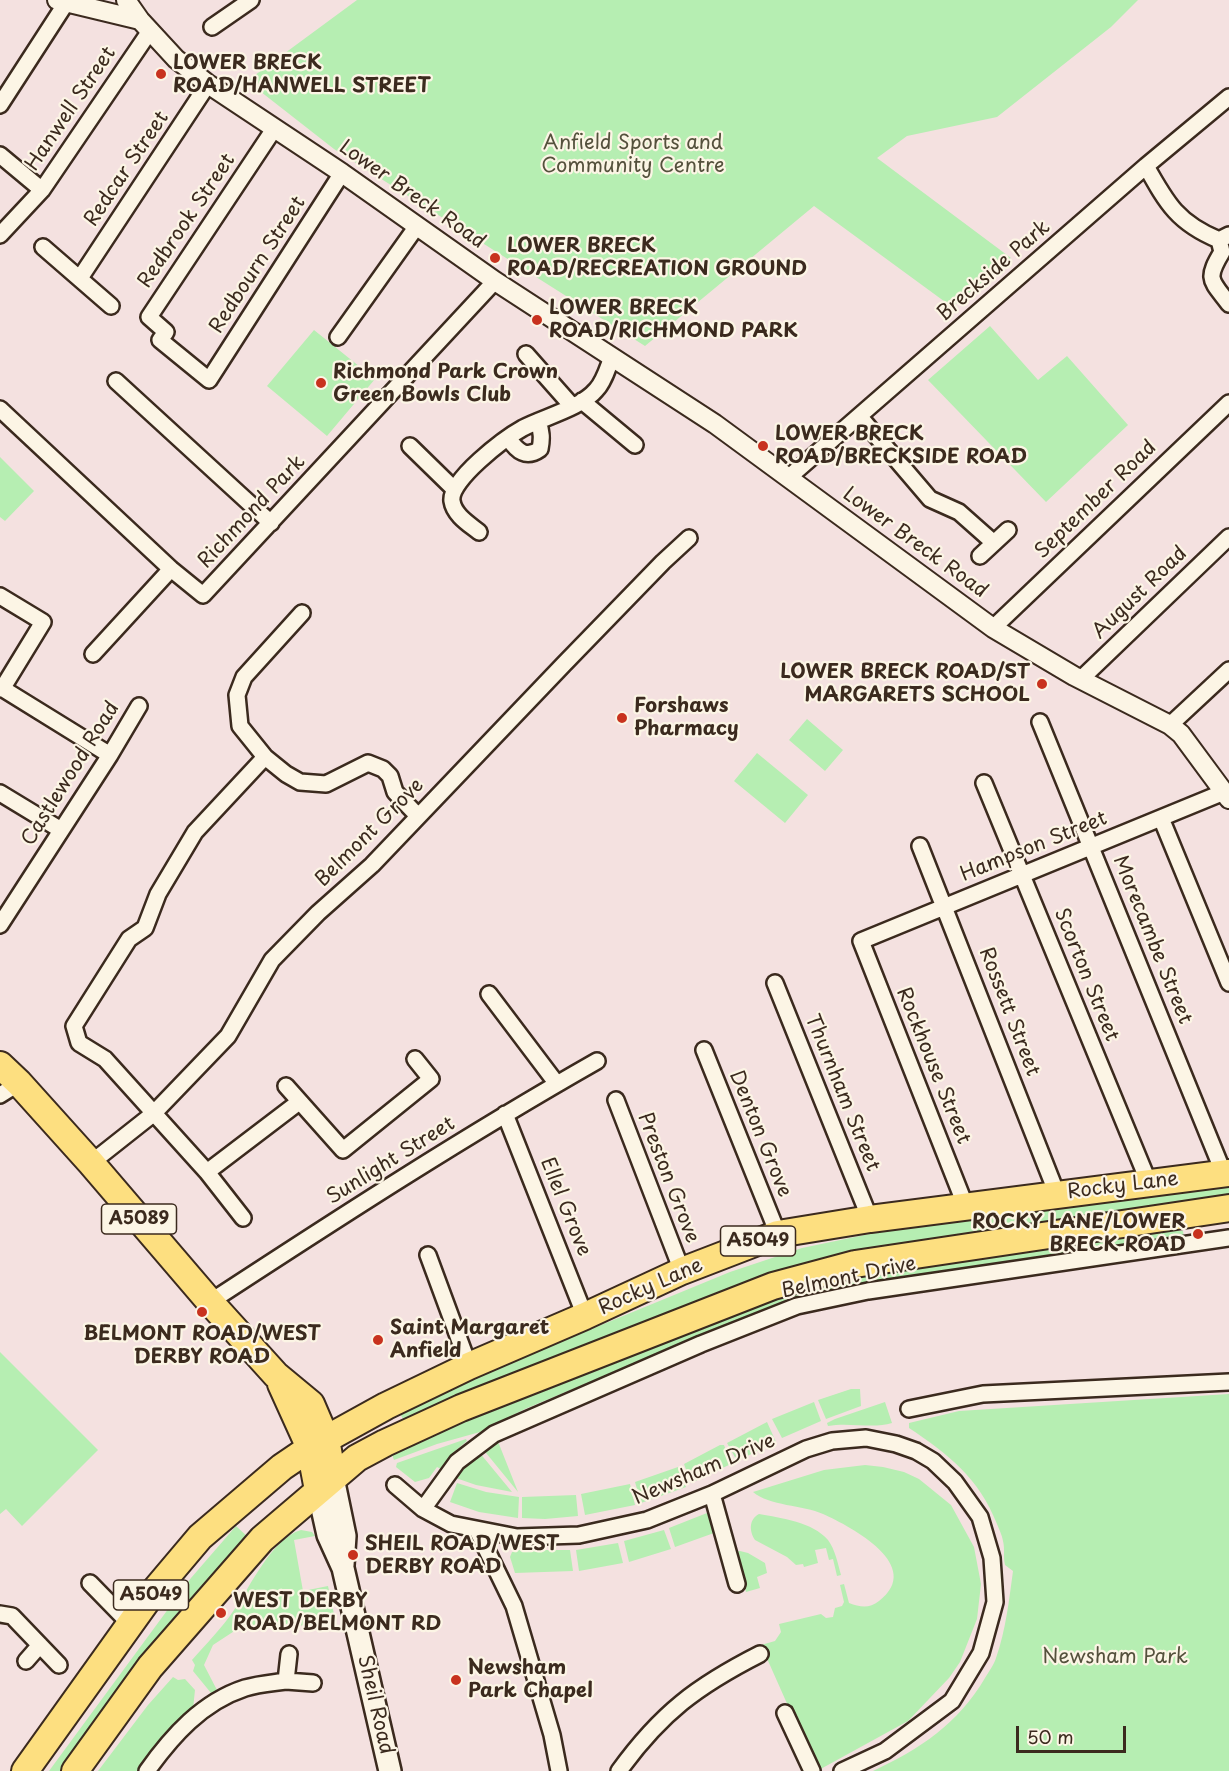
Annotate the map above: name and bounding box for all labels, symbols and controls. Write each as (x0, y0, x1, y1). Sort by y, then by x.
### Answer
street label: Hanwell Street (21, 42, 121, 176)
place label: LOWER BRECK ROAD/HANWELL STREET (173, 51, 431, 98)
marker: LOWER BRECK ROAD/HANWELL STREET (154, 67, 168, 81)
street label: Redcar Street (80, 107, 174, 231)
park label: Anfield Sports and Community Centre (541, 131, 725, 178)
street label: Lower Breck Road (334, 136, 490, 254)
street label: Redbrook Street (133, 149, 241, 293)
street label: Redbourn Street (205, 192, 311, 338)
street label: Breckside Park (933, 216, 1055, 326)
place label: LOWER BRECK ROAD/RECREATION GROUND (507, 234, 807, 281)
marker: LOWER BRECK ROAD/RECREATION GROUND (488, 251, 502, 265)
place label: LOWER BRECK ROAD/RICHMOND PARK (549, 296, 798, 343)
marker: LOWER BRECK ROAD/RICHMOND PARK (530, 313, 544, 327)
place label: Richmond Park Crown Green Bowls Club (333, 360, 558, 407)
marker: Richmond Park Crown Green Bowls Club (314, 376, 328, 390)
place label: LOWER BRECK ROAD/BRECKSIDE ROAD (775, 422, 1027, 469)
street label: September Road (1030, 436, 1162, 564)
marker: LOWER BRECK ROAD/BRECKSIDE ROAD (756, 439, 770, 453)
street label: Richmond Park (193, 450, 311, 574)
street label: Lower Breck Road (838, 482, 992, 604)
street label: August Road (1088, 542, 1192, 644)
place label: LOWER BRECK ROAD/ST MARGARETS SCHOOL (780, 660, 1030, 707)
marker: LOWER BRECK ROAD/ST MARGARETS SCHOOL (1035, 677, 1049, 691)
place label: Forshaws Pharmacy (634, 694, 739, 741)
street label: Castlewood Road (17, 698, 125, 850)
marker: Forshaws Pharmacy (615, 711, 629, 725)
street label: Belmont Grove (311, 774, 429, 892)
street label: Hampson Street (957, 807, 1111, 887)
street label: Morecambe Street (1107, 852, 1197, 1028)
street label: Scorton Street (1048, 905, 1124, 1045)
street label: Rossett Street (973, 944, 1045, 1080)
street label: Rockhouse Street (891, 984, 975, 1148)
street label: Thurnham Street (800, 1011, 884, 1175)
street label: Denton Grove (724, 1067, 796, 1201)
street label: Preston Grove (632, 1110, 704, 1246)
street label: Sunlight Street (322, 1112, 460, 1210)
street label: Ellel Grove (534, 1154, 596, 1260)
street label: Rocky Lane (1066, 1167, 1180, 1205)
road number: A5089 (102, 1204, 176, 1234)
place label: ROCKY LANE/LOWER BRECK ROAD (972, 1210, 1186, 1257)
road number: A5049 (720, 1226, 795, 1256)
marker: ROCKY LANE/LOWER BRECK ROAD (1191, 1227, 1205, 1241)
street label: Belmont Drive (780, 1252, 918, 1304)
street label: Rocky Lane (595, 1253, 707, 1321)
marker: BELMONT ROAD/WEST DERBY ROAD (195, 1305, 209, 1319)
place label: Saint Margaret Anfield (390, 1316, 549, 1363)
place label: BELMONT ROAD/WEST DERBY ROAD (83, 1322, 321, 1369)
marker: Saint Margaret Anfield (371, 1333, 385, 1347)
street label: Newsham Drive (629, 1429, 779, 1511)
place label: SHEIL ROAD/WEST DERBY ROAD (365, 1532, 559, 1579)
marker: SHEIL ROAD/WEST DERBY ROAD (346, 1548, 360, 1562)
road number: A5049 (114, 1580, 188, 1610)
place label: WEST DERBY ROAD/BELMONT RD (233, 1589, 442, 1636)
marker: WEST DERBY ROAD/BELMONT RD (214, 1606, 228, 1620)
park label: Newsham Park (1042, 1645, 1188, 1669)
street label: Sheil Road (352, 1653, 398, 1757)
place label: Newsham Park Chapel (468, 1656, 593, 1703)
marker: Newsham Park Chapel (449, 1673, 463, 1687)
scale bar (1019, 1714, 1128, 1752)
text: 50 m (1027, 1723, 1074, 1750)

